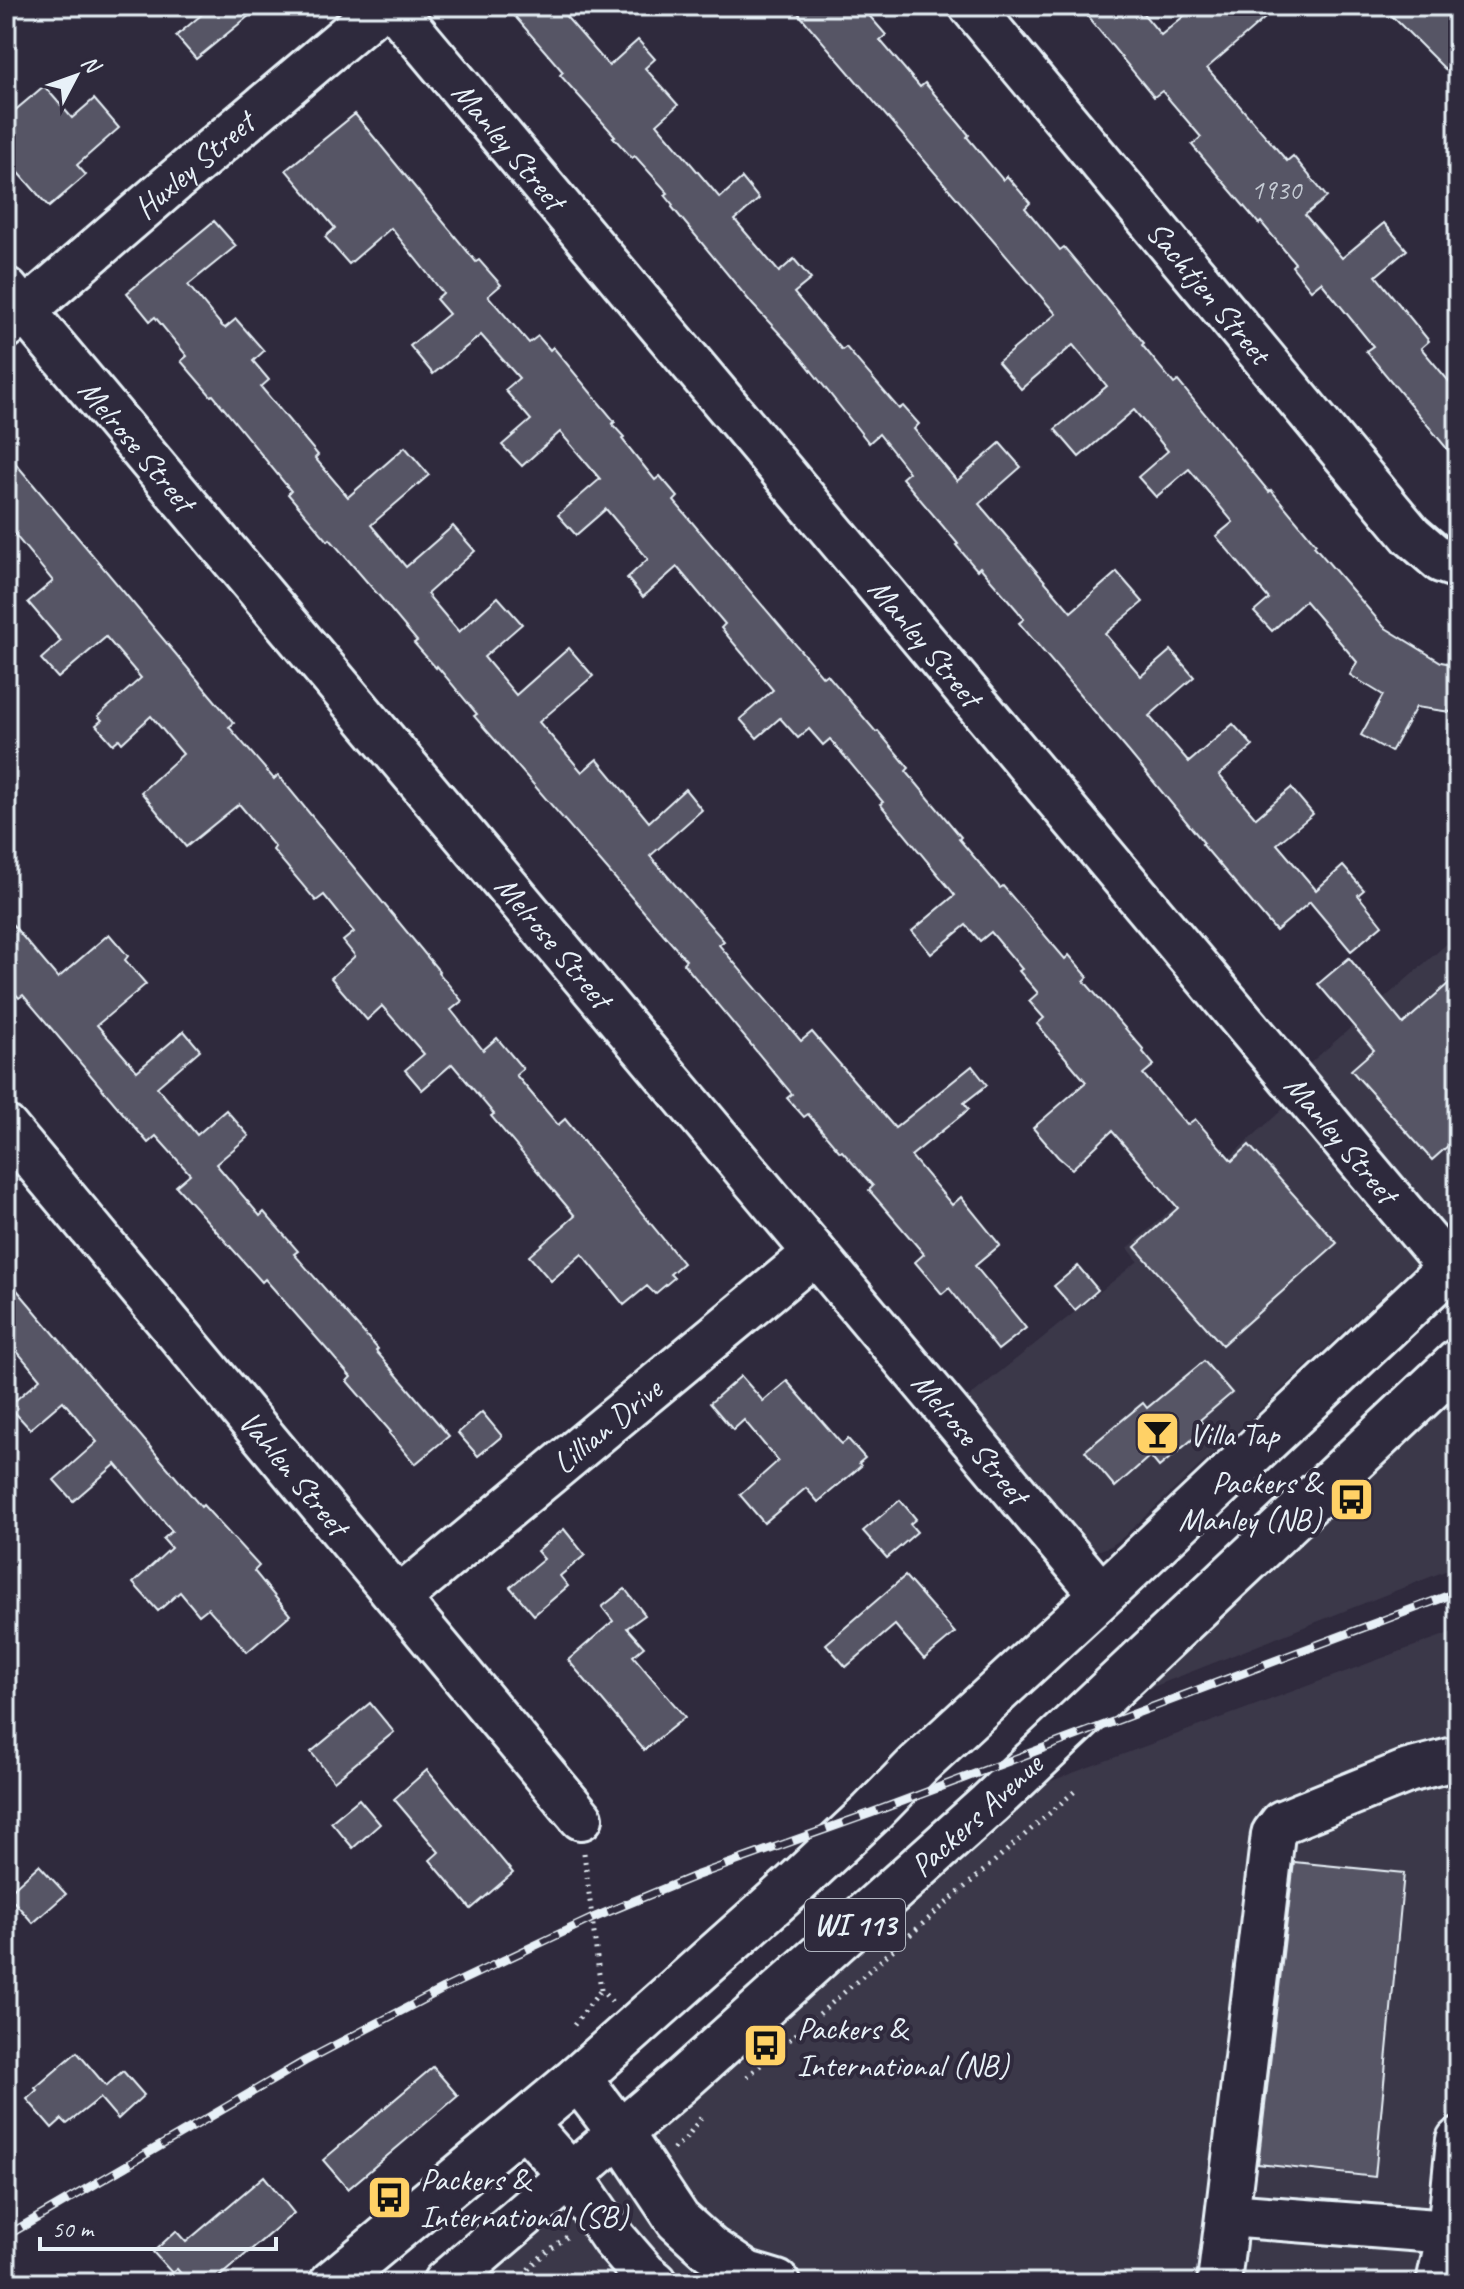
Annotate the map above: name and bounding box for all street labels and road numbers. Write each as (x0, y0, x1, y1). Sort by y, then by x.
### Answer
street label: Manley Street (443, 73, 577, 222)
street label: Huxley Street (125, 100, 266, 228)
street label: Sachtjen Street (1137, 212, 1282, 375)
street label: Melrose Street (69, 371, 207, 524)
street label: Manley Street (859, 570, 993, 719)
street label: Melrose Street (486, 867, 624, 1020)
street label: Manley Street (1275, 1066, 1409, 1215)
street label: Melrose Street (902, 1364, 1040, 1516)
street label: Lillian Drive (544, 1367, 672, 1483)
street label: Vahlen Street (230, 1402, 360, 1548)
street label: Packers Avenue (902, 1743, 1053, 1886)
road number: WI 113 (805, 1899, 905, 1951)

